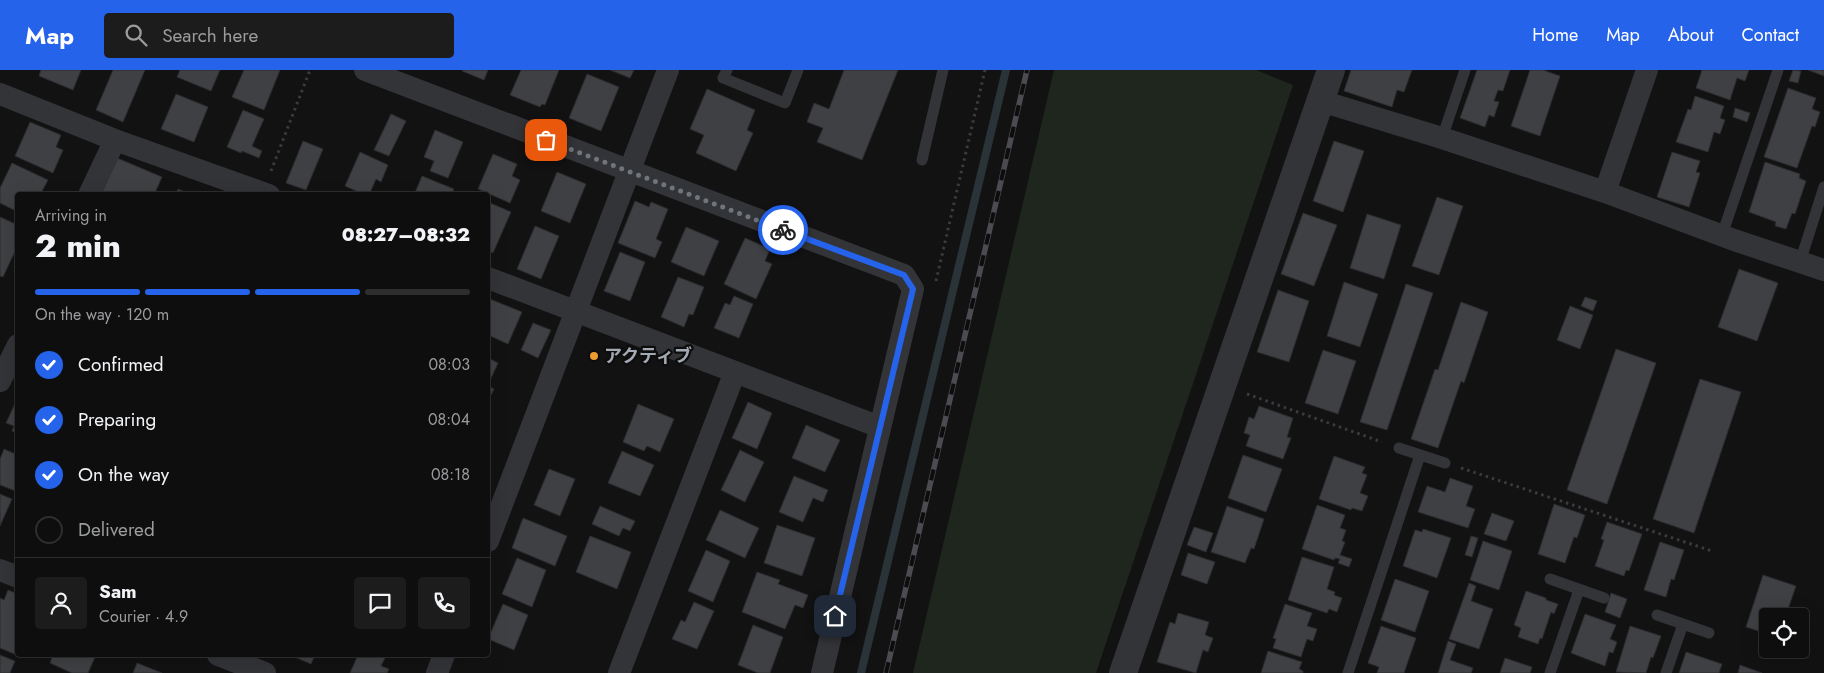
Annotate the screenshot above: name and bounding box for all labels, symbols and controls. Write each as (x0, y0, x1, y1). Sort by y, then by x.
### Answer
search box (104, 13, 454, 58)
text: Map (25, 18, 74, 53)
icon: search (122, 21, 150, 49)
text: Search here (162, 22, 258, 49)
text: Home (1532, 22, 1578, 48)
text: Map (1606, 22, 1640, 48)
text: About (1668, 22, 1713, 48)
text: Contact (1741, 22, 1799, 48)
pin (525, 119, 567, 161)
icon: bag (532, 126, 560, 154)
text: Arriving in (35, 204, 107, 227)
courier (758, 205, 808, 255)
icon: bike (769, 216, 797, 244)
text: 08:27–08:32 (342, 221, 470, 248)
text: 2 min (35, 223, 121, 269)
text: On the way · 120 m (35, 303, 169, 326)
place label: アクティブ (604, 343, 692, 369)
marker: アクティブ (588, 350, 600, 362)
icon: check (35, 351, 63, 379)
text: Confirmed (78, 351, 164, 378)
text: 08:03 (429, 353, 470, 376)
icon: check (35, 406, 63, 434)
text: Preparing (78, 406, 156, 433)
text: 08:04 (428, 408, 470, 431)
icon: check (35, 461, 63, 489)
text: On the way (78, 461, 169, 488)
text: 08:18 (431, 463, 470, 486)
text: Delivered (78, 516, 155, 543)
button: person (35, 577, 87, 629)
button: chat (354, 577, 406, 629)
button: phone (418, 577, 470, 629)
text: Sam (99, 578, 137, 605)
pin (814, 595, 856, 637)
icon: home (821, 602, 849, 630)
text: Courier · 4.9 (99, 605, 188, 628)
map controls (1759, 608, 1809, 658)
button: locate (1759, 608, 1809, 658)

